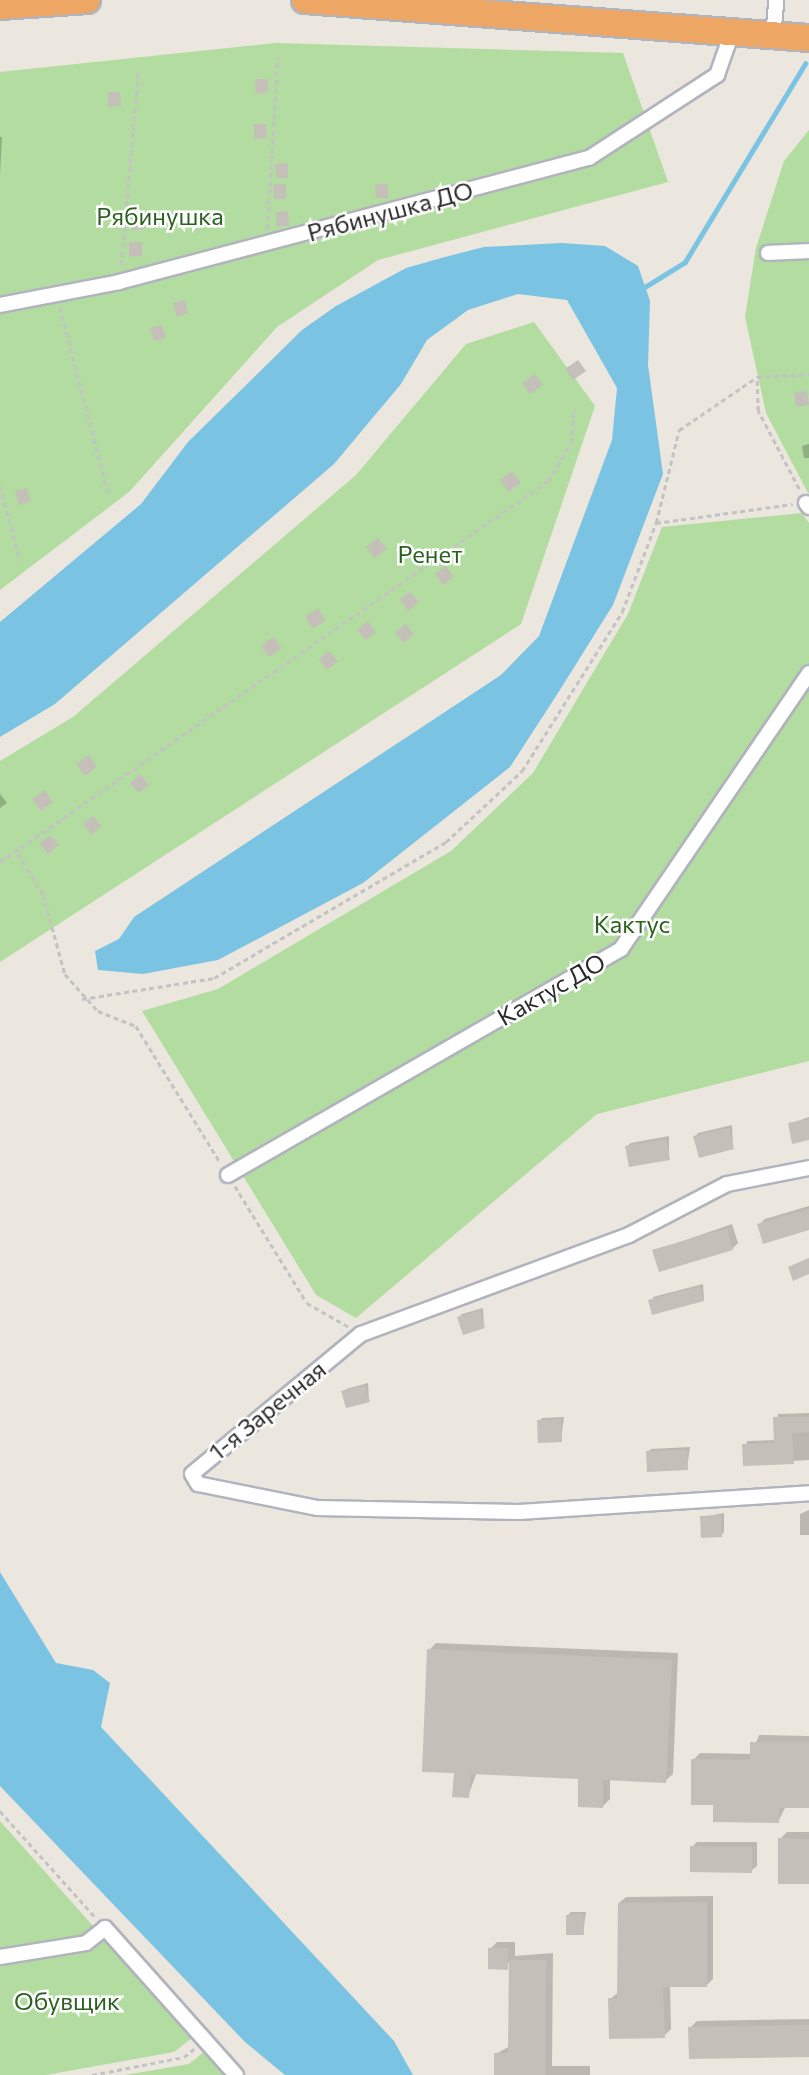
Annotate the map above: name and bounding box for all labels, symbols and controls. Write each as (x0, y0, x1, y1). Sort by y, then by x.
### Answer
street label: Рябинушка ДО (304, 175, 476, 247)
park label: Рябинушка (96, 202, 224, 230)
park label: Ренет (398, 540, 462, 568)
park label: Кактус (594, 910, 670, 938)
street label: Кактус ДО (492, 947, 610, 1031)
street label: 1-я Заречная (203, 1354, 331, 1466)
park label: Обувщик (14, 1987, 120, 2015)

